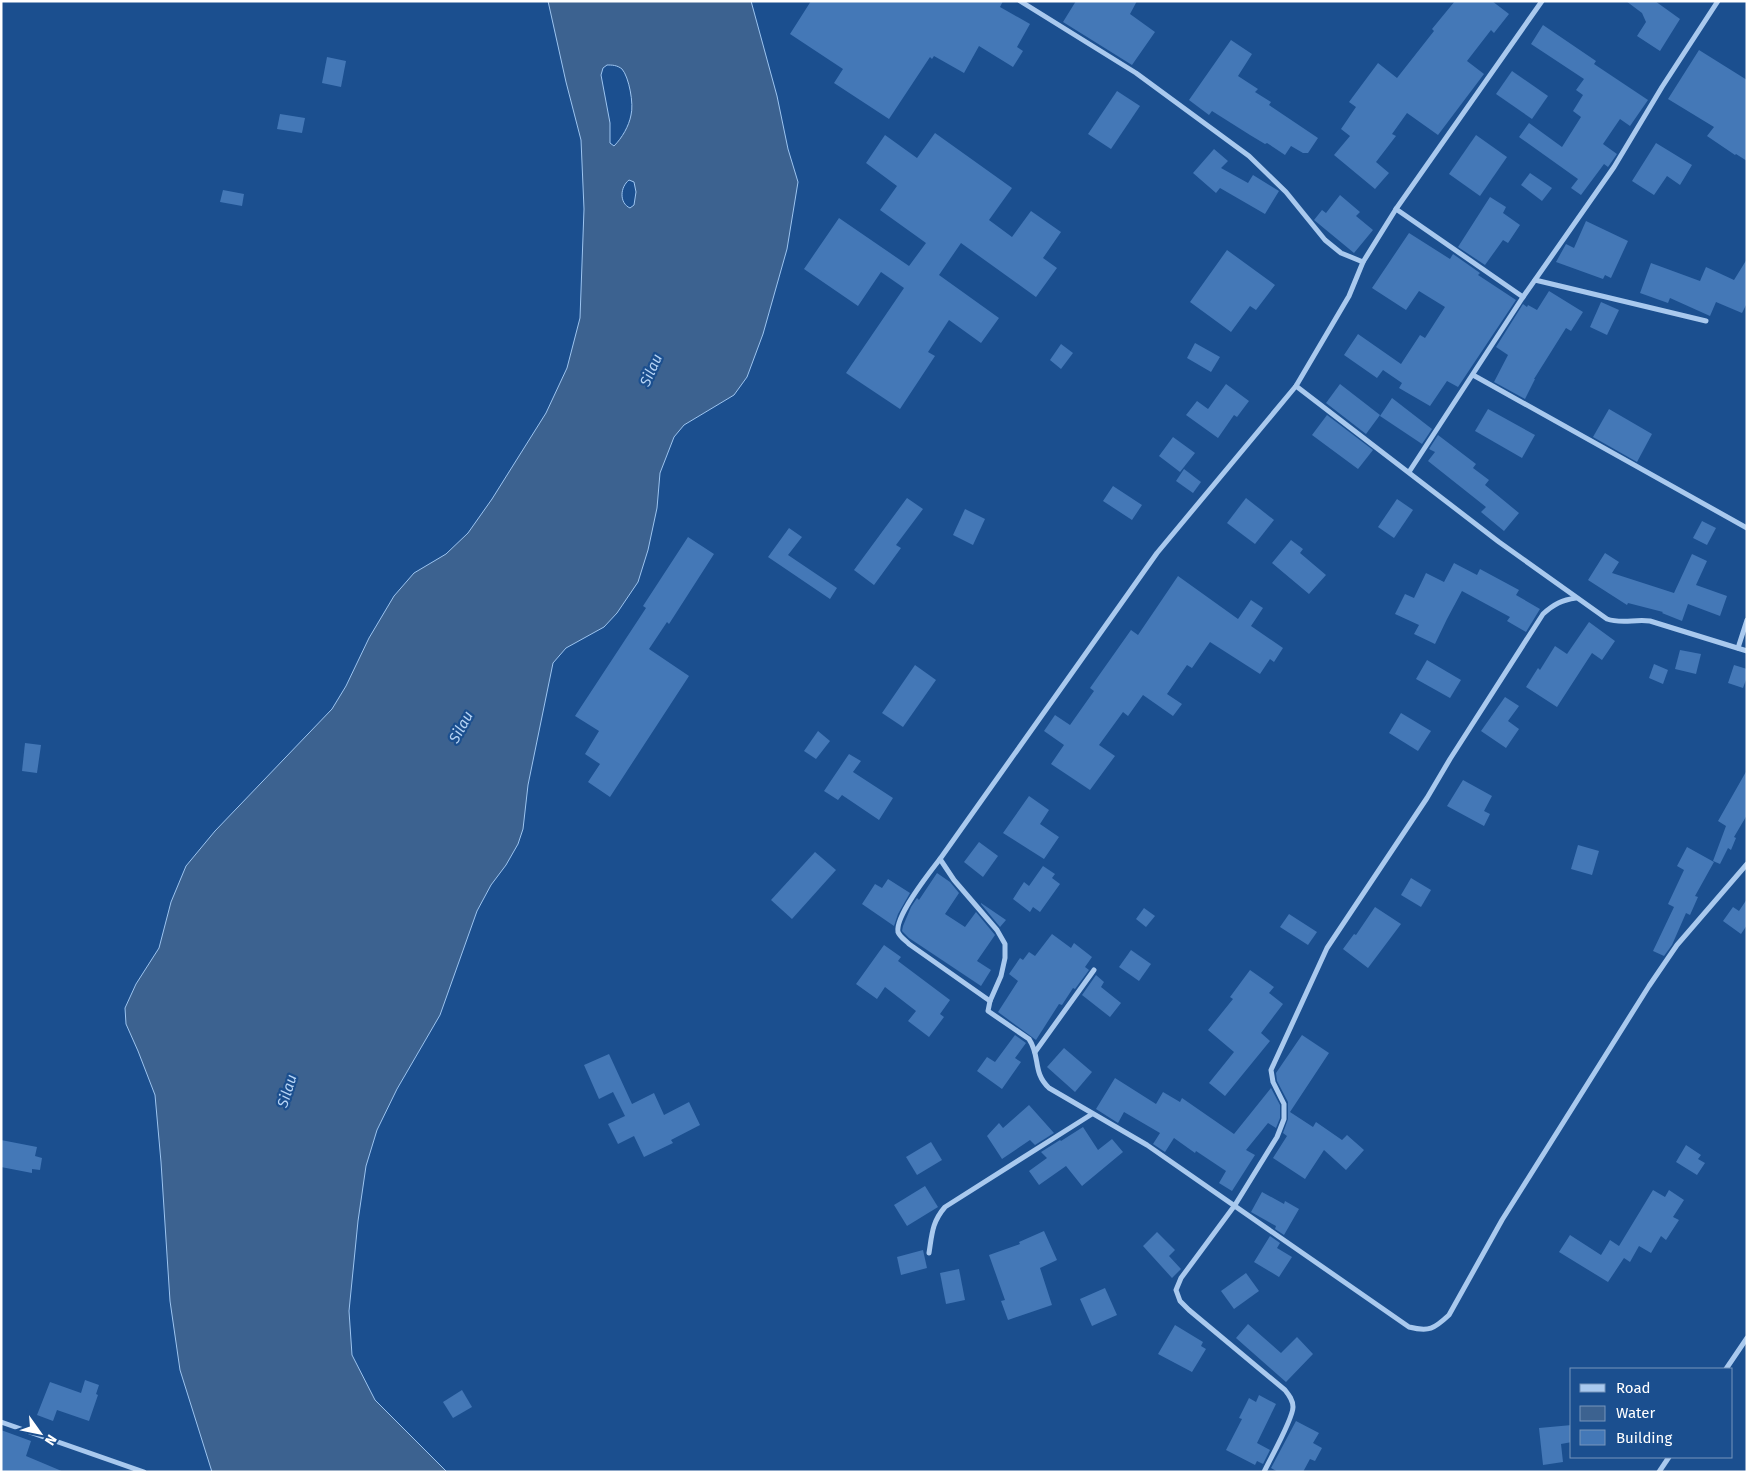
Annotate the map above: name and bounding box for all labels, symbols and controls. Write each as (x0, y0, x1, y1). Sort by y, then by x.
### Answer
water label: Silau (636, 351, 666, 390)
water label: Silau (444, 708, 477, 747)
water label: Silau (273, 1072, 301, 1111)
legend (1570, 1368, 1733, 1458)
text: Road (1616, 1379, 1651, 1397)
text: Water (1616, 1404, 1655, 1422)
north arrow (15, 1408, 65, 1458)
text: Building (1616, 1429, 1672, 1447)
text: N (41, 1431, 60, 1448)

